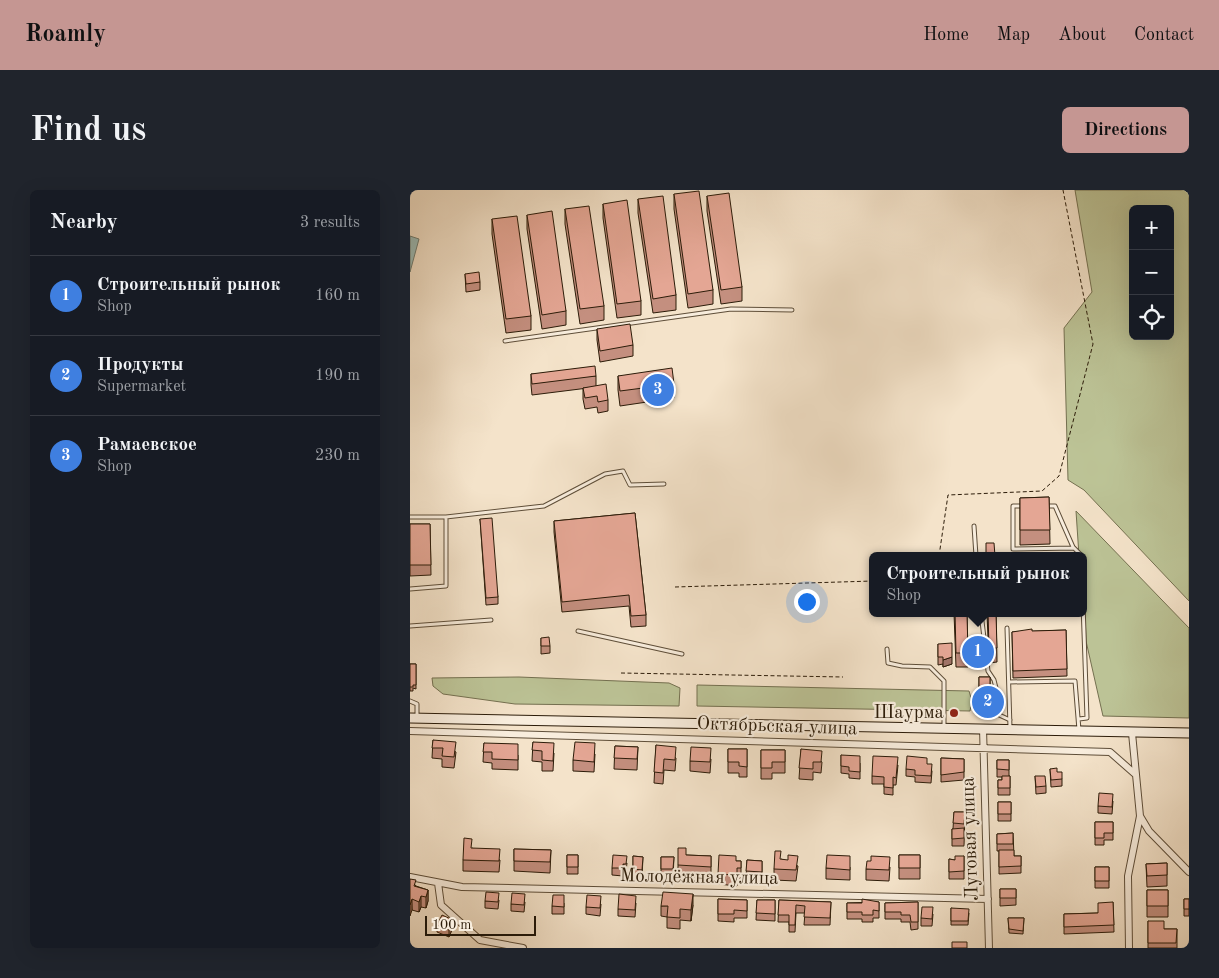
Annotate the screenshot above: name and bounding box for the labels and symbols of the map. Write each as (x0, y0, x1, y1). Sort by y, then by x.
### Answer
pin: 3 (642, 371, 674, 409)
your location (794, 589, 820, 615)
pin: 1 (962, 633, 994, 671)
pin: 2 (972, 683, 1004, 721)
place label: Шаурма (873, 704, 945, 723)
marker: Шаурма (948, 707, 960, 719)
street label: Октябрьская улица (696, 715, 858, 739)
street label: Луговая улица (959, 776, 983, 901)
street label: Молодёжная улица (619, 867, 779, 889)
scale bar (425, 913, 536, 936)

